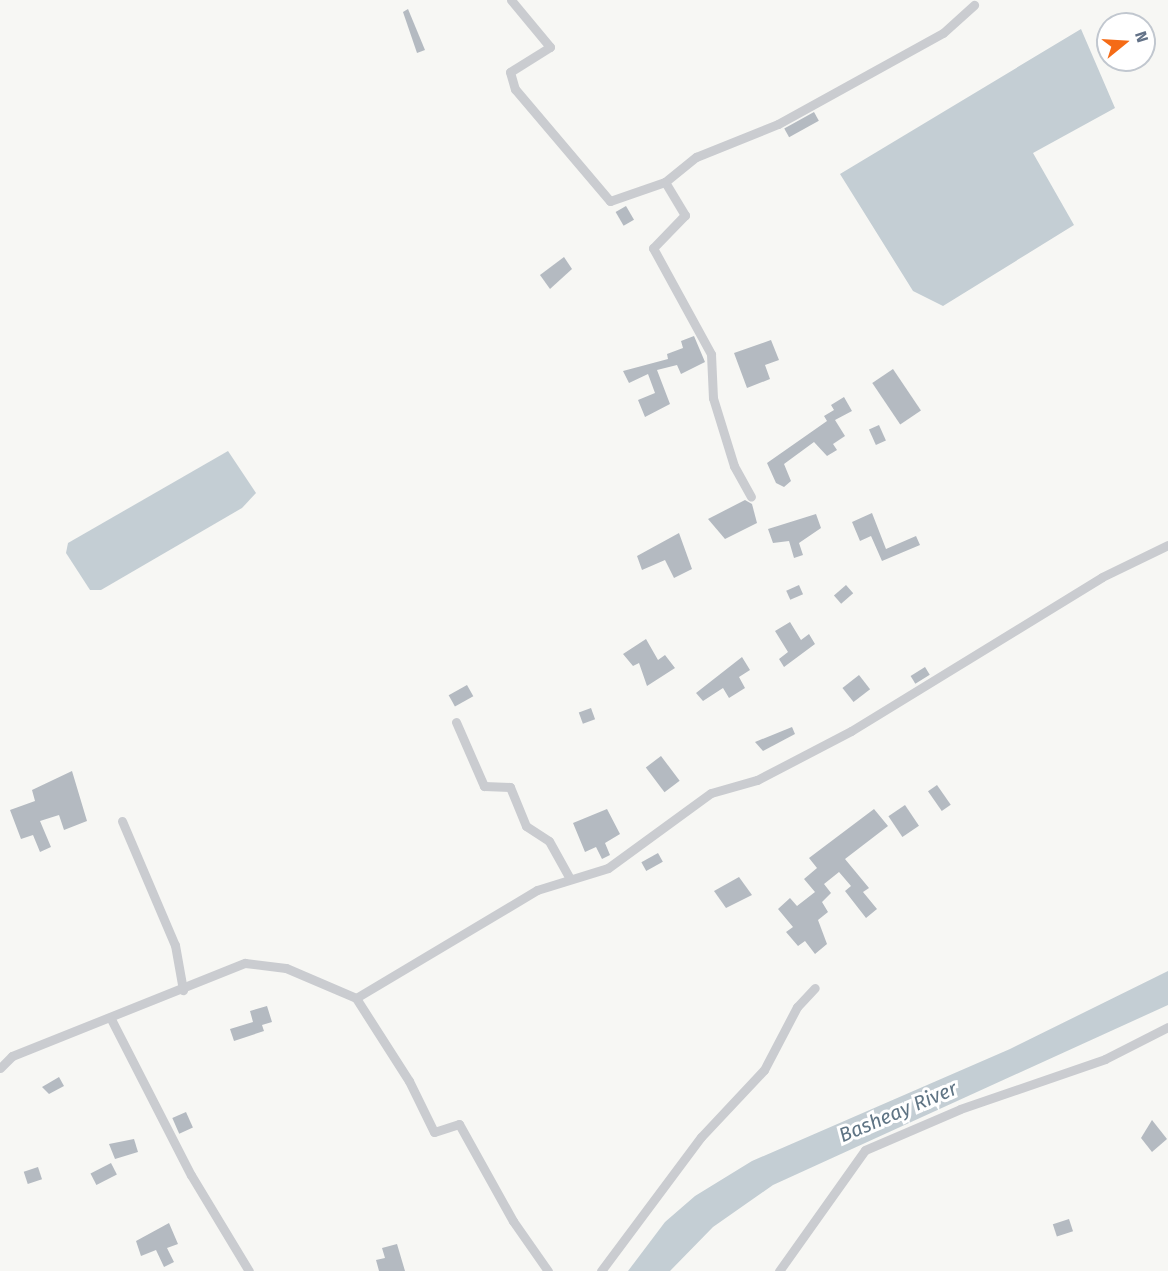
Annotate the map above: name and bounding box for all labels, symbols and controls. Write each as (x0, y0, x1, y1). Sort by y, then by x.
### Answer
north arrow (1096, 12, 1156, 72)
text: N (1131, 29, 1152, 45)
water label: Basheay River (835, 1076, 961, 1148)

